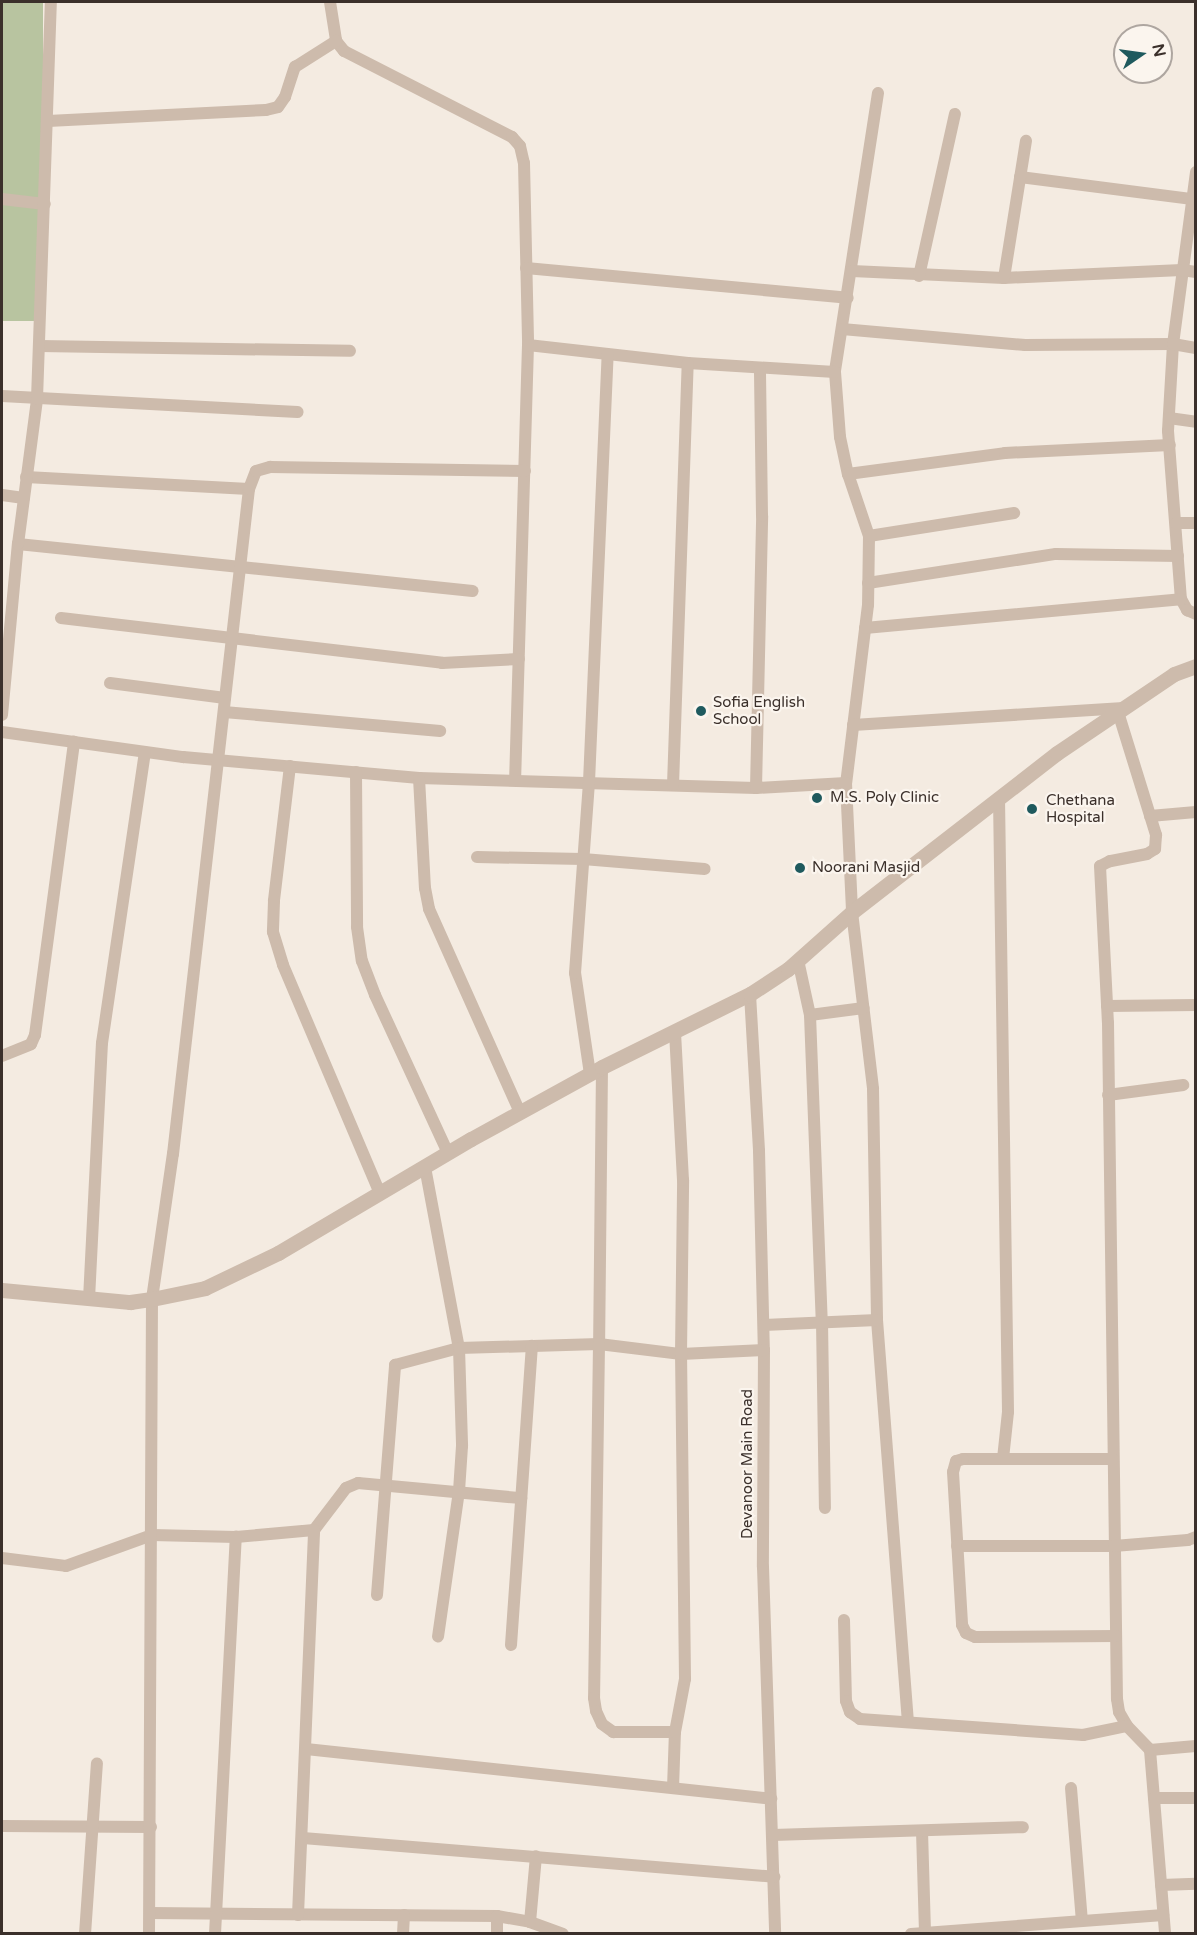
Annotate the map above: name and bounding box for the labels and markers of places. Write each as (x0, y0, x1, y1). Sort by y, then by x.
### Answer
place label: Sofia English School (713, 693, 805, 728)
marker: Sofia English School (694, 704, 708, 718)
marker: M.S. Poly Clinic (808, 789, 826, 807)
place label: M.S. Poly Clinic (830, 789, 939, 807)
place label: Chethana Hospital (1046, 791, 1115, 826)
marker: Chethana Hospital (1023, 800, 1041, 818)
place label: Noorani Masjid (812, 859, 920, 877)
marker: Noorani Masjid (793, 861, 807, 875)

